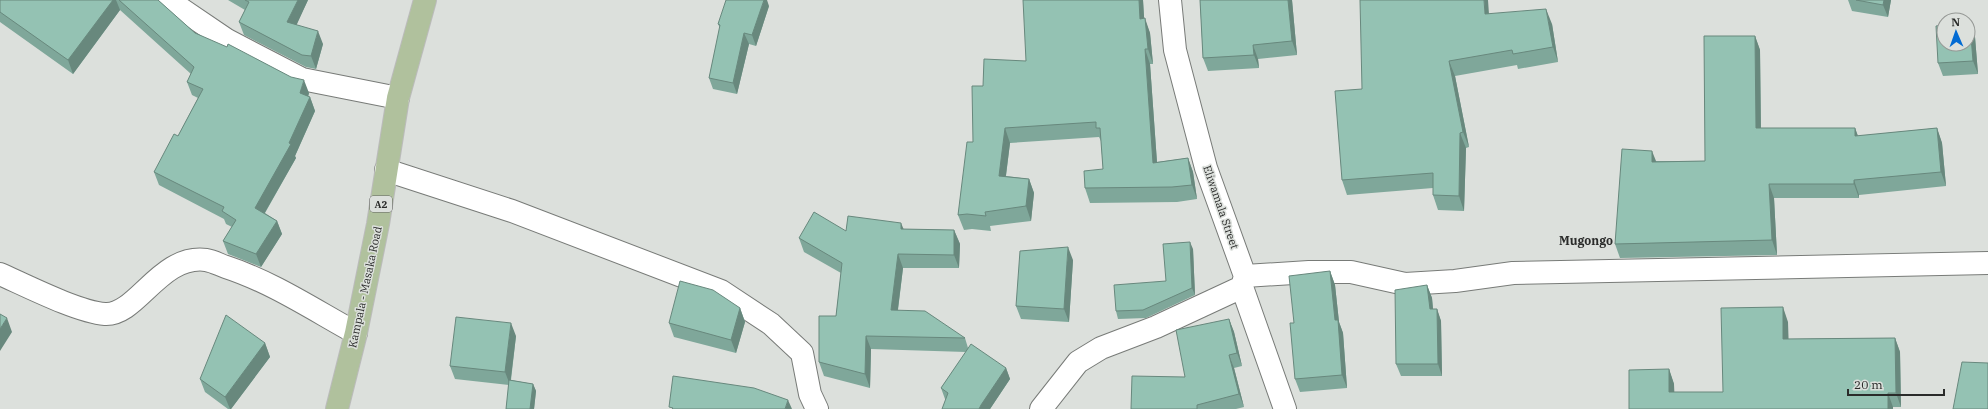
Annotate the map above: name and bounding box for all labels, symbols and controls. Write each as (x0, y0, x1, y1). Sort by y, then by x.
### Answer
north arrow (1936, 12, 1976, 52)
text: N (1951, 15, 1961, 29)
street label: Eliwamala Street (1200, 163, 1242, 251)
road number: A2 (370, 196, 392, 212)
street label: Kampala - Masaka Road (345, 225, 385, 349)
district label: Mugongo (1559, 233, 1613, 248)
scale bar (1848, 371, 1944, 397)
text: 20 m (1854, 377, 1883, 392)

